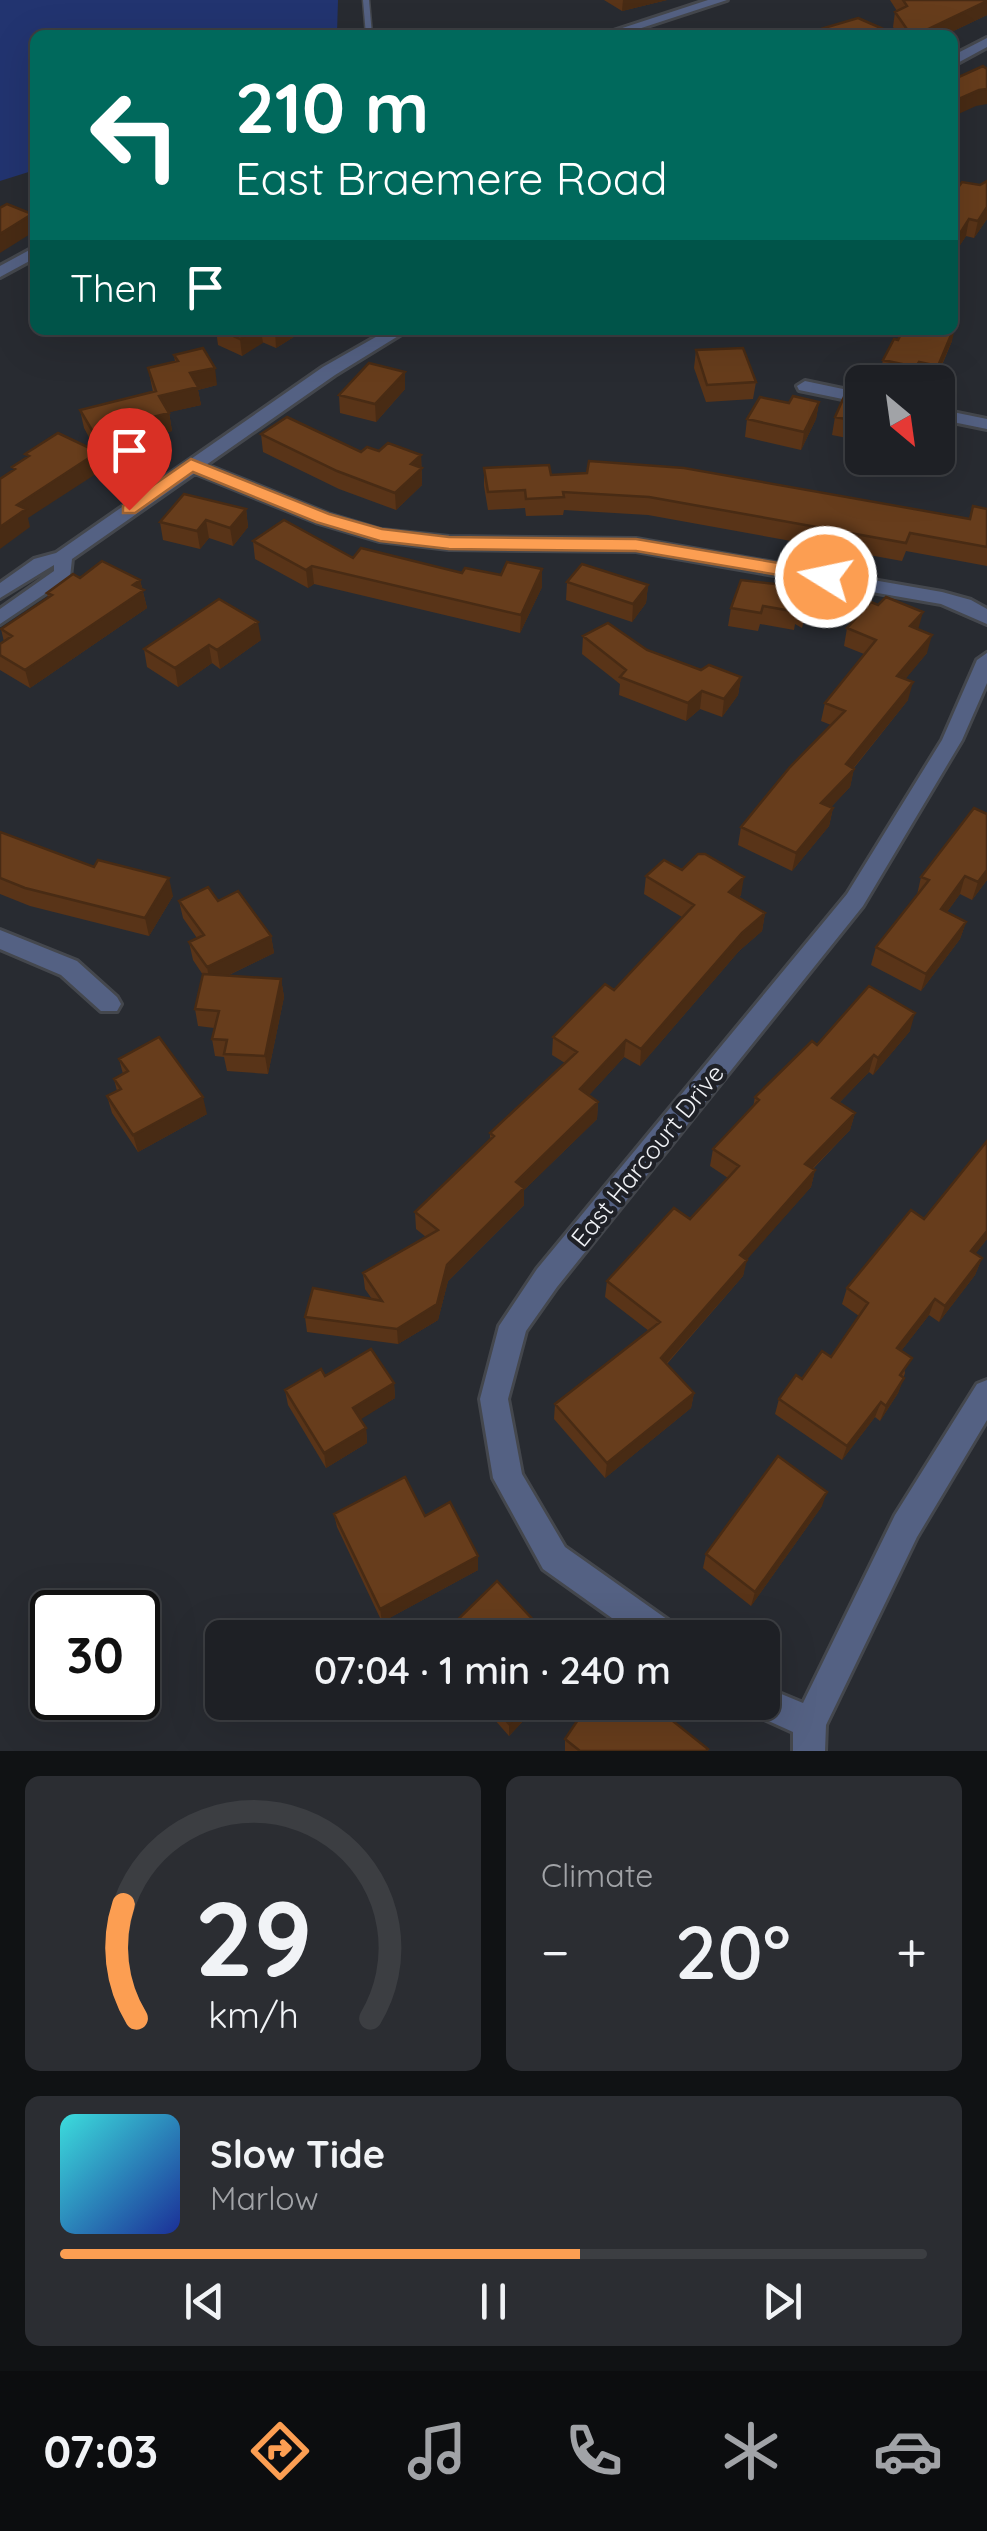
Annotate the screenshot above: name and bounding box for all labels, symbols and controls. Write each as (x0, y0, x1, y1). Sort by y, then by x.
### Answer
text: 210 m (235, 63, 429, 151)
icon: left (70, 70, 200, 200)
text: East Braemere Road (235, 150, 667, 206)
icon: arrive (178, 260, 233, 315)
text: Then (70, 264, 158, 312)
north arrow (845, 365, 955, 475)
map controls (845, 365, 955, 475)
pin (87, 408, 172, 511)
icon: arrive (102, 423, 157, 478)
position arrow (774, 525, 878, 629)
street label: East Harcourt Drive (564, 1057, 730, 1253)
speed limit sign: 30 (30, 1590, 160, 1720)
text: 07:04 · 1 min · 240 m (314, 1646, 671, 1694)
text: Climate (541, 1855, 653, 1895)
text: 29 (194, 1872, 312, 2002)
text: 20° (675, 1904, 791, 1998)
text: − (541, 1917, 570, 1986)
text: + (896, 1917, 927, 1986)
text: km/h (208, 1992, 298, 2037)
text: Slow Tide (210, 2130, 385, 2178)
text: Marlow (210, 2178, 319, 2218)
icon: previous (177, 2274, 232, 2329)
icon: pause (466, 2274, 521, 2329)
icon: next (755, 2274, 810, 2329)
icon: directions (245, 2416, 315, 2486)
icon: music (402, 2416, 472, 2486)
icon: phone (559, 2416, 629, 2486)
icon: climate (716, 2416, 786, 2486)
icon: car (873, 2416, 943, 2486)
text: 07:03 (44, 2423, 158, 2479)

